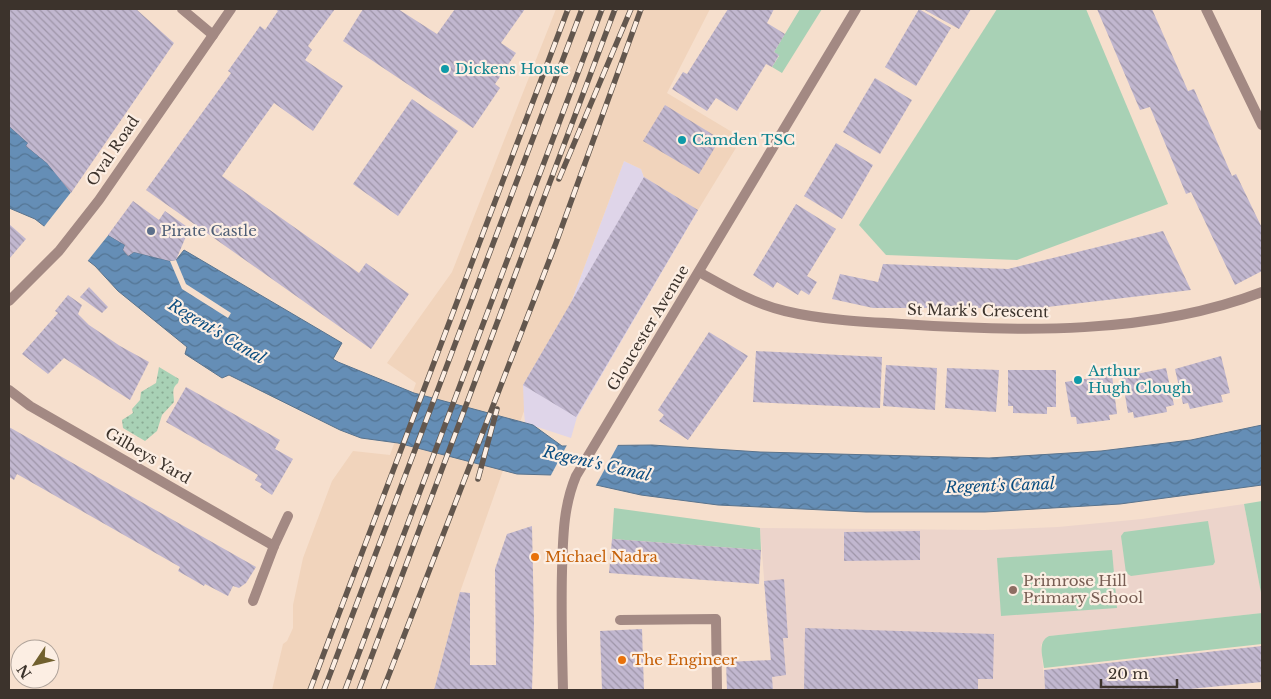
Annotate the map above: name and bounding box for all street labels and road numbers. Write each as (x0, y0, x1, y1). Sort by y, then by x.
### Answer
street label: Oval Road (82, 112, 143, 189)
street label: Gloucester Avenue (603, 262, 693, 394)
street label: St Mark's Crescent (907, 300, 1049, 321)
street label: Gilbeys Yard (102, 423, 195, 488)

